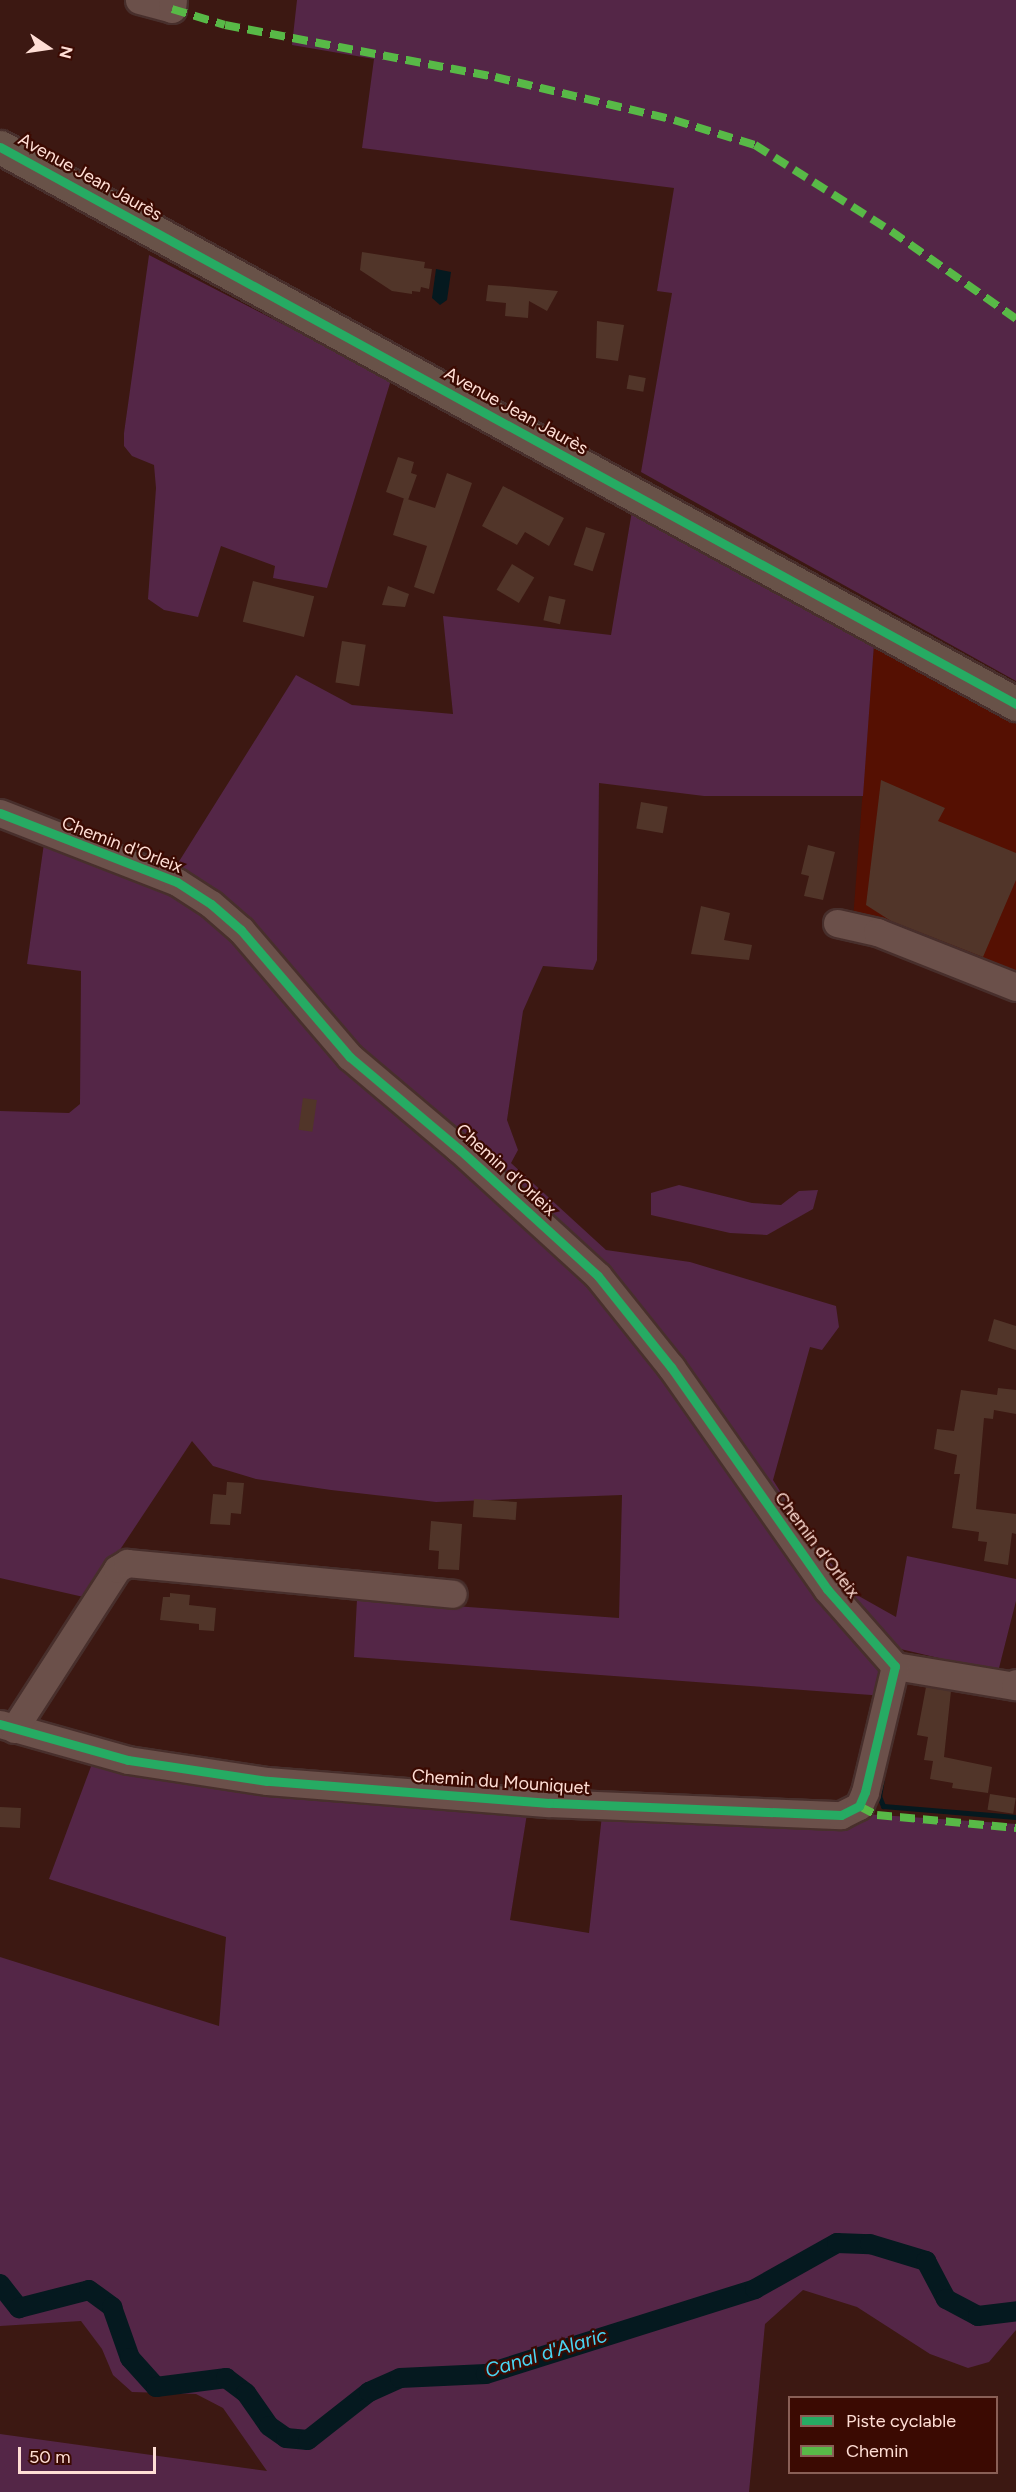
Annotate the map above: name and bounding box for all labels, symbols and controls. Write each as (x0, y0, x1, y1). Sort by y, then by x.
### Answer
north arrow (18, 18, 78, 78)
text: N (55, 44, 77, 60)
street label: Avenue Jean Jaurès (14, 129, 166, 225)
street label: Avenue Jean Jaurès (440, 363, 592, 459)
street label: Chemin d'Orleix (59, 812, 185, 878)
street label: Chemin d'Orleix (451, 1119, 561, 1221)
street label: Chemin d'Orleix (770, 1488, 864, 1602)
street label: Chemin du Mouniquet (411, 1765, 591, 1799)
water label: Canal d'Alaric (482, 2323, 610, 2383)
legend (788, 2396, 998, 2474)
text: Piste cyclable (846, 2410, 956, 2432)
scale bar (21, 2435, 159, 2473)
text: Chemin (846, 2440, 908, 2462)
text: 50 m (29, 2446, 71, 2468)

